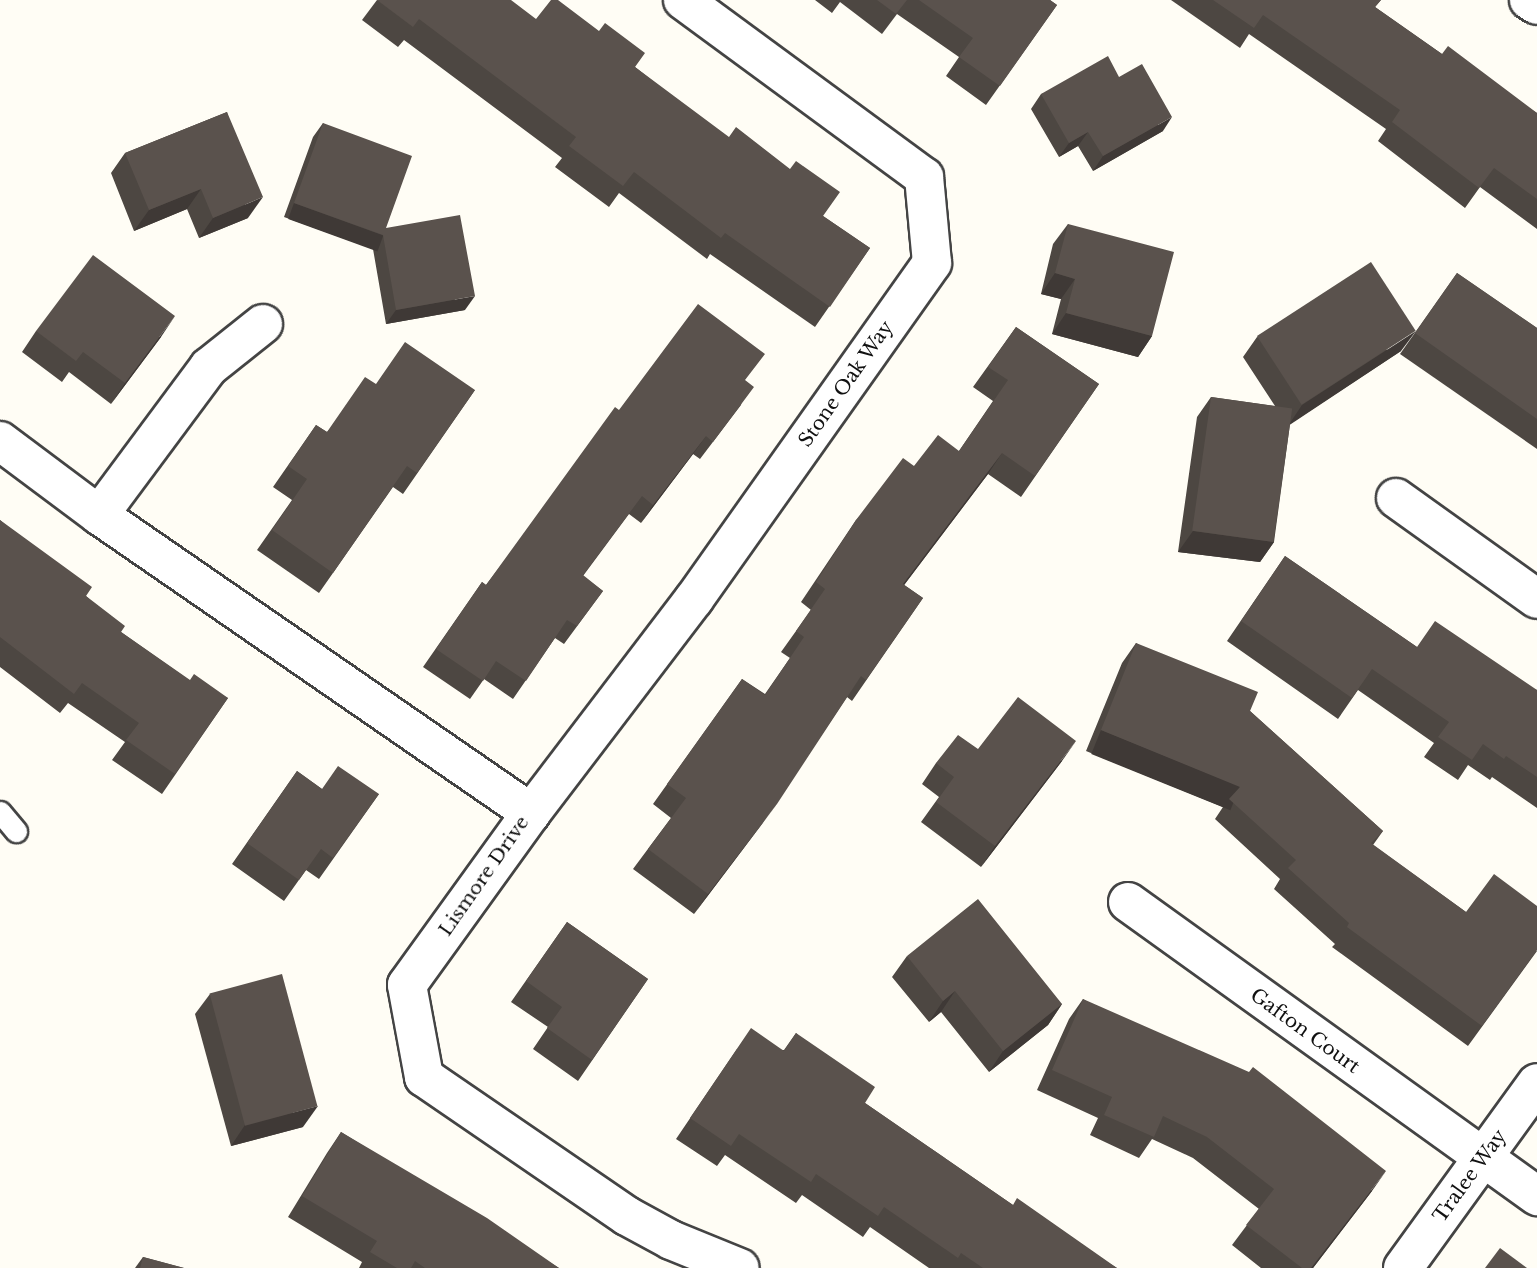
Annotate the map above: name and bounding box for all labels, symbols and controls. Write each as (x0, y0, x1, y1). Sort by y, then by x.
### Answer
street label: Stone Oak Way (794, 316, 898, 452)
street label: Lismore Drive (434, 812, 534, 940)
street label: Gafton Court (1246, 984, 1364, 1078)
street label: Tralee Way (1429, 1125, 1511, 1227)

